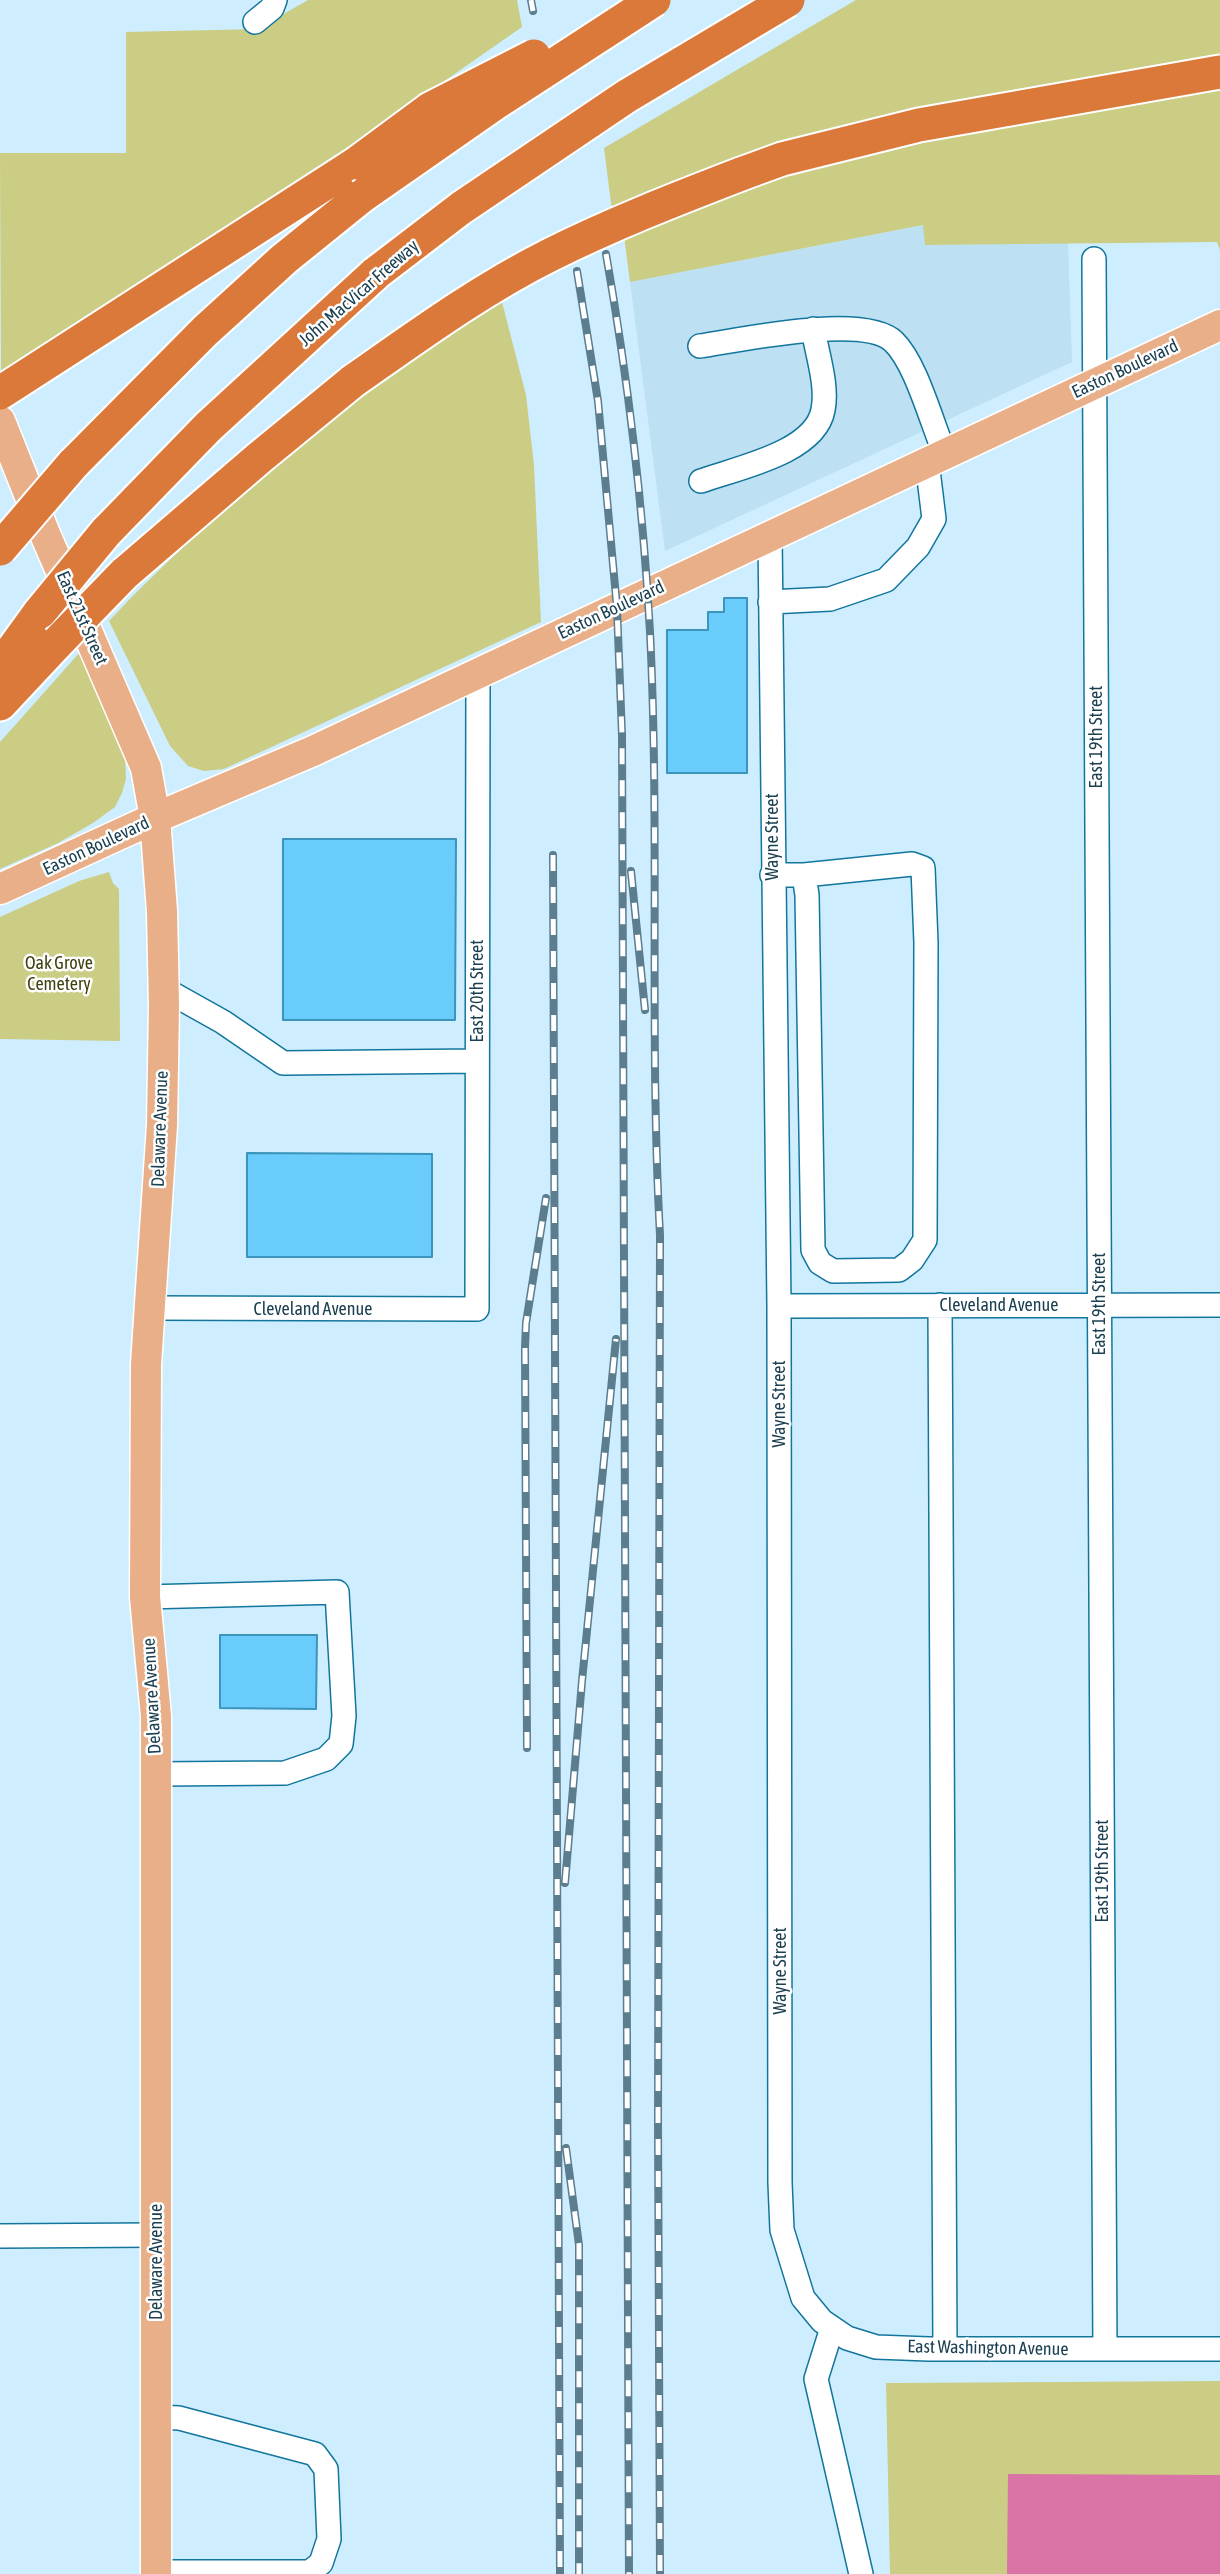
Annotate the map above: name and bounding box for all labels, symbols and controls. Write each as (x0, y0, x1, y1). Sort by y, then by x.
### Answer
street label: John MacVicar Freeway (295, 235, 423, 351)
street label: Easton Boulevard (1068, 335, 1182, 403)
street label: East 21st Street (52, 568, 112, 668)
street label: Easton Boulevard (554, 576, 668, 644)
street label: East 19th Street (1085, 686, 1107, 788)
street label: Wayne Street (761, 793, 783, 881)
street label: Easton Boulevard (39, 812, 153, 880)
street label: East 20th Street (466, 940, 488, 1042)
park label: Oak Grove Cemetery (25, 952, 93, 995)
street label: Delaware Avenue (147, 1071, 173, 1187)
street label: East 19th Street (1088, 1253, 1110, 1355)
street label: Cleveland Avenue (940, 1294, 1058, 1316)
street label: Cleveland Avenue (254, 1298, 372, 1320)
street label: Wayne Street (768, 1360, 790, 1448)
street label: Delaware Avenue (138, 1637, 166, 1755)
street label: East 19th Street (1091, 1820, 1113, 1922)
street label: Wayne Street (769, 1927, 791, 2015)
street label: Delaware Avenue (145, 2204, 167, 2320)
street label: East Washington Avenue (907, 2336, 1069, 2360)

